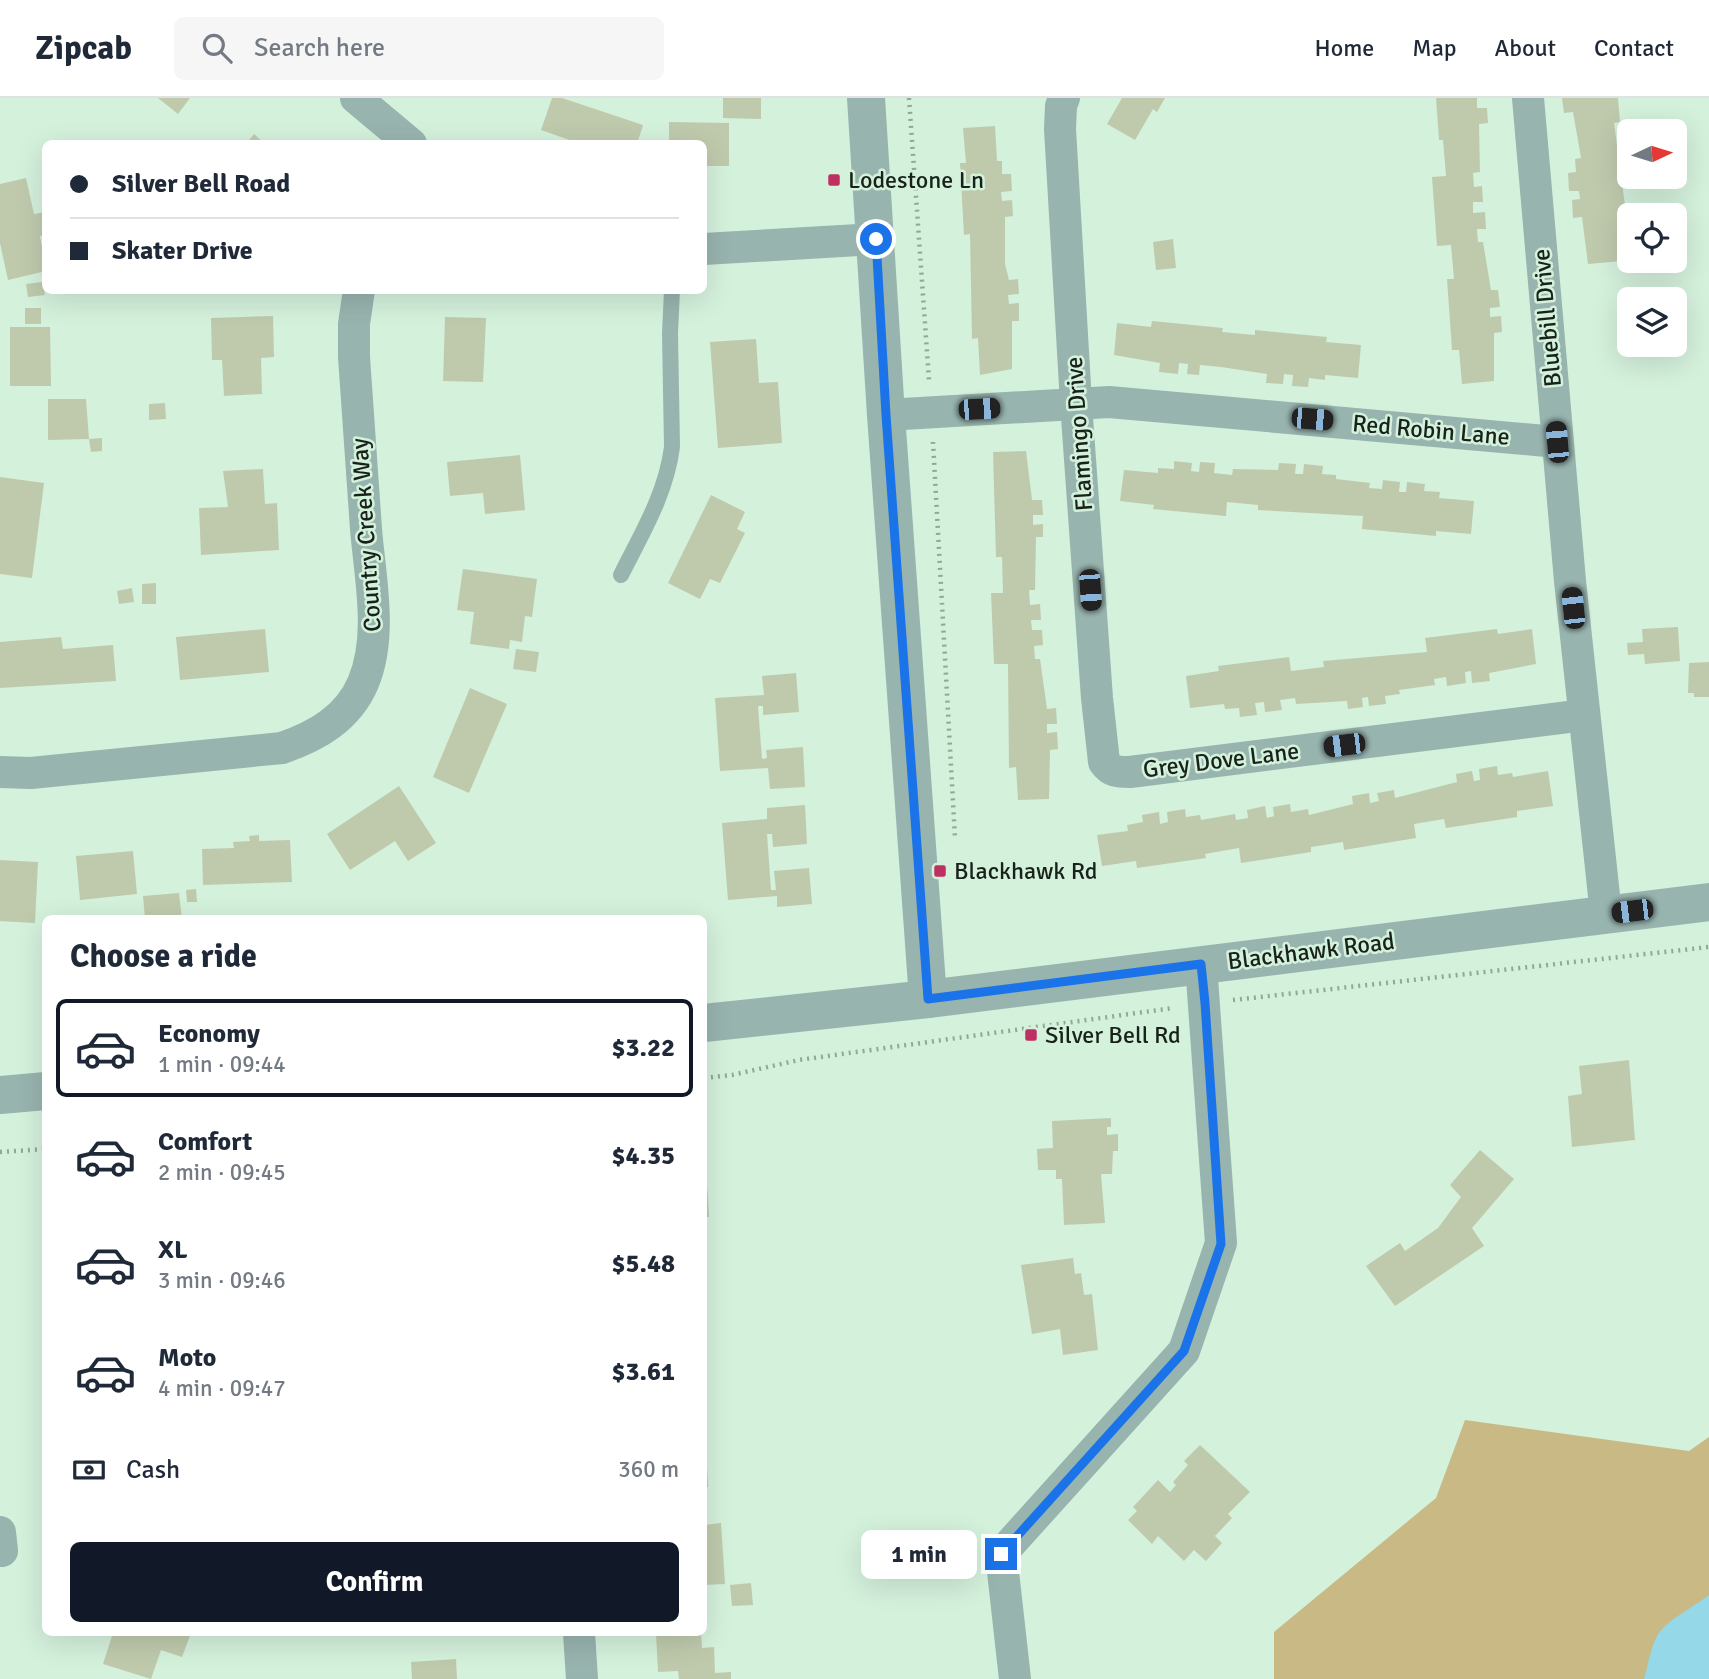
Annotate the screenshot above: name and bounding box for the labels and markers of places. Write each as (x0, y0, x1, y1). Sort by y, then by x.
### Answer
place label: Lodestone Ln (848, 165, 984, 195)
marker: Lodestone Ln (826, 172, 842, 188)
place label: Blackhawk Rd (954, 856, 1097, 886)
marker: Blackhawk Rd (932, 863, 948, 879)
place label: Silver Bell Rd (1045, 1020, 1181, 1050)
marker: Silver Bell Rd (1023, 1027, 1039, 1043)

